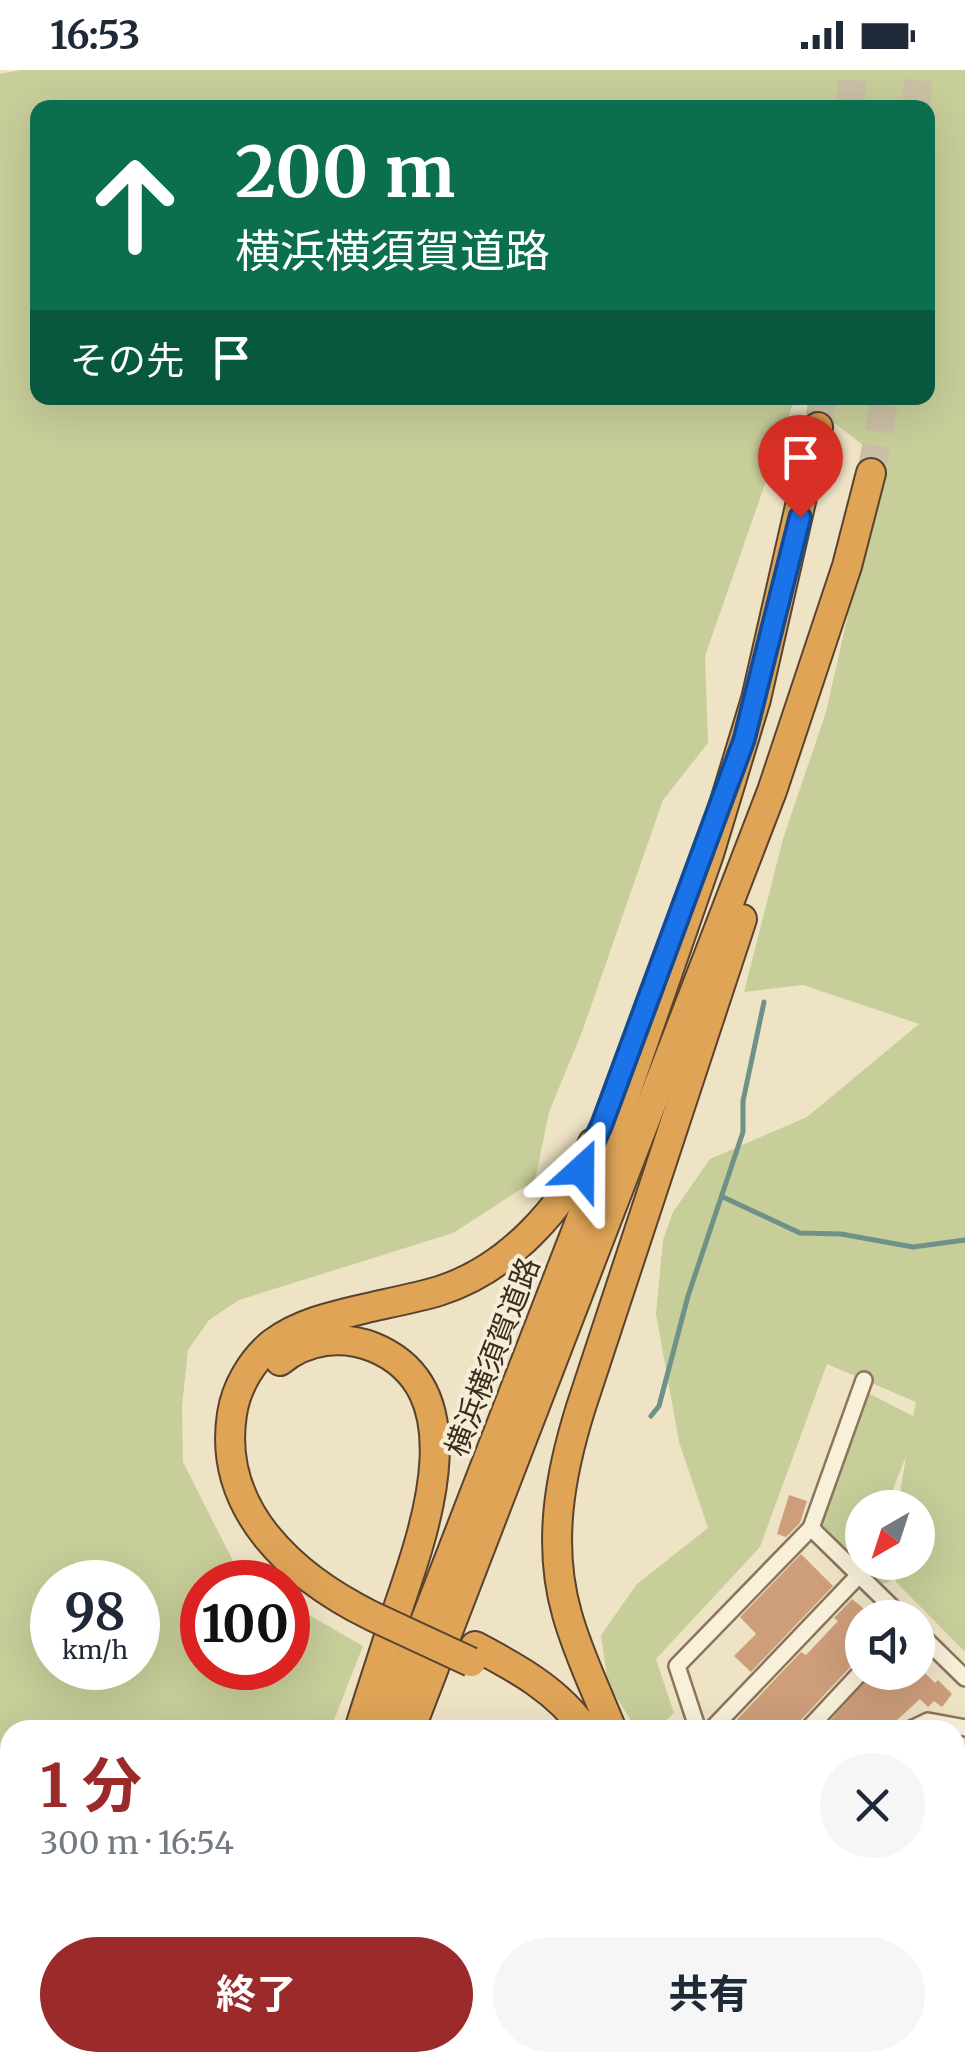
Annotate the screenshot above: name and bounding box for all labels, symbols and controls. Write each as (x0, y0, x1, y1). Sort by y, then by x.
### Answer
text: 16:53 (50, 12, 140, 59)
text: 200 m (235, 128, 455, 216)
icon: ahead (70, 140, 200, 270)
text: 横浜横須賀道路 (235, 223, 550, 279)
icon: arrive (204, 330, 259, 385)
text: その先 (70, 337, 184, 384)
pin (758, 415, 843, 518)
icon: arrive (773, 430, 828, 485)
position arrow (529, 1118, 633, 1222)
street label: 横浜横須賀道路 (437, 1252, 547, 1461)
north arrow (845, 1490, 935, 1580)
map controls (845, 1490, 935, 1690)
speed limit sign: 100 (180, 1560, 310, 1690)
text: 98 (65, 1581, 126, 1644)
button: sound (845, 1600, 935, 1690)
text: km/h (62, 1634, 128, 1666)
text: 1 分 (40, 1748, 142, 1823)
button: close (820, 1753, 925, 1858)
text: 300 m · 16:54 (40, 1823, 234, 1863)
button: 終了 (40, 1937, 473, 2052)
button: 共有 (493, 1937, 925, 2052)

